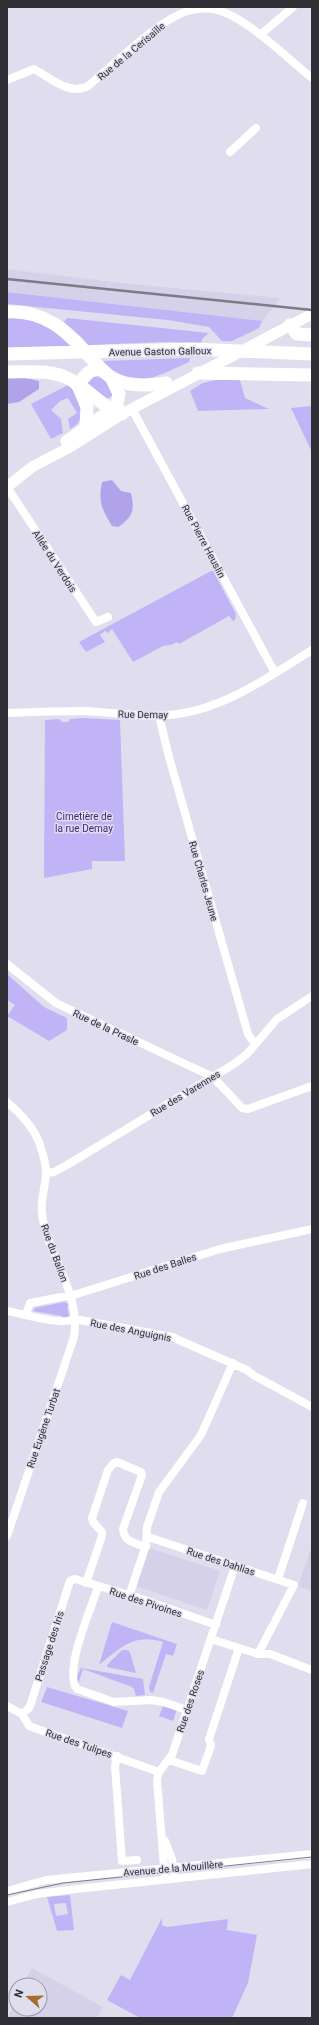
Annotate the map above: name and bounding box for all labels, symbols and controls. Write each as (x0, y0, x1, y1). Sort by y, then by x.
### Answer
street label: Rue de la Cerisaille (96, 20, 167, 83)
street label: Avenue Gaston Galloux (109, 345, 212, 358)
street label: Rue Pierre Heuslin (180, 503, 228, 580)
street label: Allée du Verdois (30, 528, 79, 594)
street label: Rue Demay (118, 709, 168, 720)
park label: Cimetière de la rue Demay (55, 811, 113, 834)
street label: Rue Charles Jeune (187, 840, 220, 922)
street label: Rue de la Prasle (71, 1007, 140, 1047)
street label: Rue des Varennes (148, 1068, 222, 1119)
street label: Rue du Ballon (39, 1223, 70, 1284)
street label: Rue des Balles (133, 1251, 198, 1282)
street label: Rue des Anguignis (89, 1317, 172, 1344)
street label: Rue Eugène Turbat (25, 1387, 62, 1469)
street label: Rue des Dahlias (185, 1545, 256, 1578)
street label: Rue des Pivoines (108, 1586, 184, 1619)
street label: Passage des Iris (33, 1610, 66, 1683)
street label: Rue des Roses (175, 1668, 206, 1734)
street label: Rue des Tulipes (44, 1727, 114, 1760)
street label: Avenue de la Mouillère (123, 1859, 223, 1878)
north arrow (8, 1977, 48, 2017)
text: N (12, 1988, 27, 2000)

